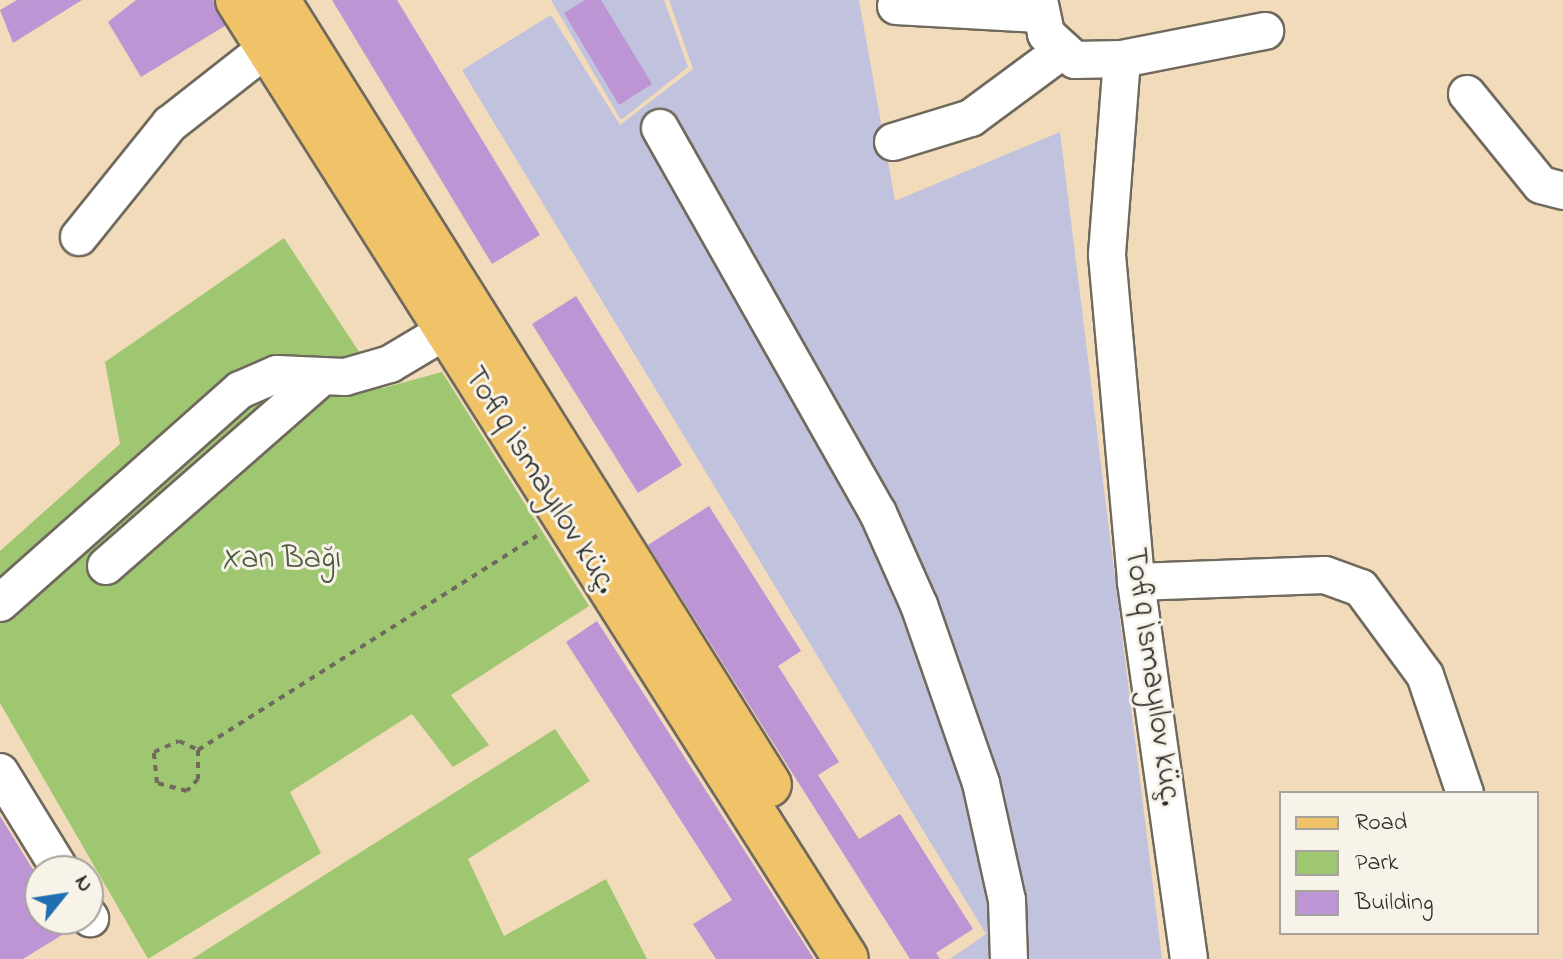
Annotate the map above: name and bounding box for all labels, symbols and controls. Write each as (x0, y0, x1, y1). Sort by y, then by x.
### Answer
street label: Tofiq İsmayılov küç. (454, 360, 624, 602)
park label: Xan Bağı (223, 541, 341, 579)
street label: Tofiq İsmayılov küç. (1114, 545, 1188, 809)
legend (1279, 791, 1539, 935)
text: Road (1355, 806, 1407, 841)
text: Park (1355, 846, 1398, 881)
north arrow (24, 855, 104, 935)
text: N (65, 870, 101, 898)
text: Building (1355, 886, 1434, 921)

